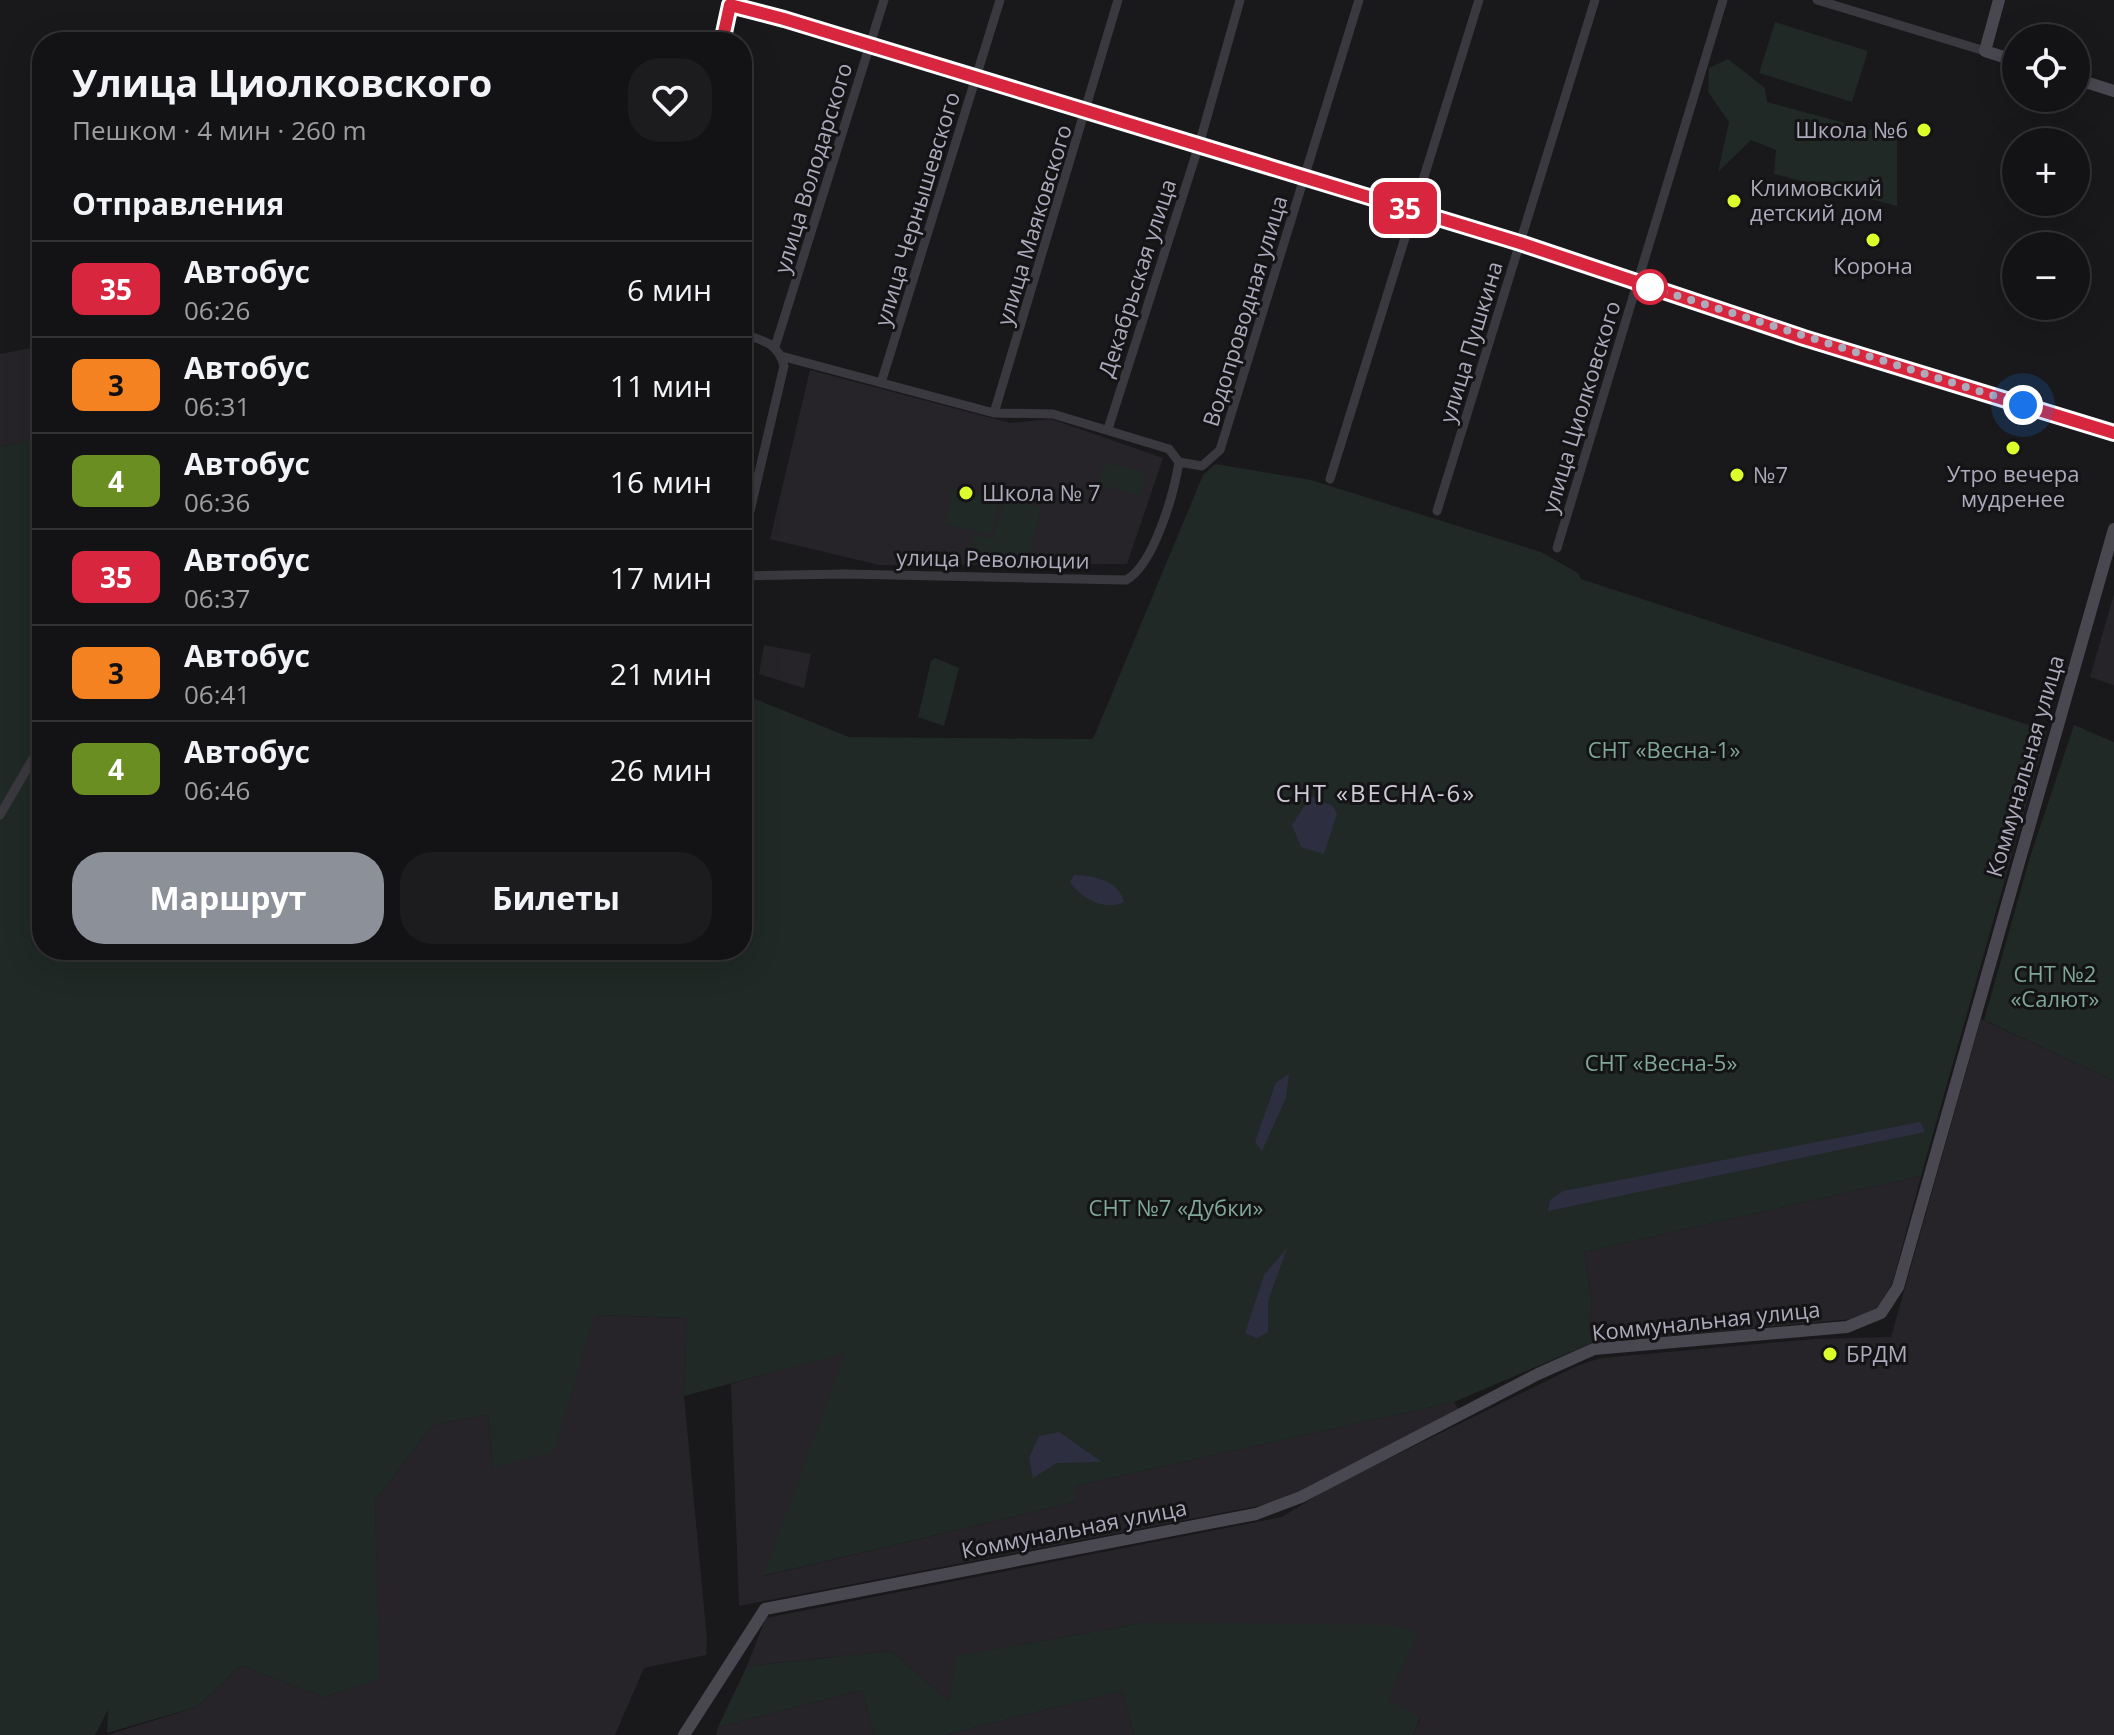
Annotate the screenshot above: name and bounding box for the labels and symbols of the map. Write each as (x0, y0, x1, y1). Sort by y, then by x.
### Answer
street label: улица Володарского (766, 59, 858, 277)
street label: улица Чернышевского (866, 88, 966, 330)
place label: Школа №6 (1795, 114, 1908, 144)
street label: улица Маяковского (988, 121, 1078, 329)
marker: Школа №6 (1915, 121, 1933, 139)
place label: Климовский детский дом (1750, 172, 1883, 227)
street label: Декабрьская улица (1090, 175, 1182, 380)
line badge: 35 (1369, 182, 1441, 234)
street label: Водопроводная улица (1195, 192, 1293, 430)
marker: Климовский детский дом (1725, 192, 1743, 210)
marker: Корона (1864, 231, 1882, 249)
place label: Корона (1833, 250, 1913, 280)
street label: улица Пушкина (1431, 257, 1509, 426)
unlabelled marker (1633, 270, 1667, 304)
street label: улица Циолковского (1533, 297, 1627, 516)
your location (2003, 385, 2043, 425)
marker: Утро вечера мудренее (2004, 439, 2022, 457)
place label: Утро вечера мудренее (1947, 458, 2079, 513)
place label: №7 (1753, 459, 1788, 489)
marker: №7 (1728, 466, 1746, 484)
place label: Школа № 7 (982, 477, 1101, 507)
marker: Школа № 7 (957, 484, 975, 502)
street label: улица Революции (896, 541, 1090, 575)
street label: Коммунальная улица (1978, 651, 2070, 880)
park label: СНТ «Весна-1» (1588, 734, 1740, 764)
district label: СНТ «ВЕСНА-6» (1276, 776, 1476, 809)
park label: СНТ №2 «Салют» (2010, 958, 2100, 1013)
park label: СНТ «Весна-5» (1585, 1047, 1737, 1077)
park label: СНТ №7 «Дубки» (1089, 1192, 1264, 1222)
street label: Коммунальная улица (1590, 1293, 1821, 1347)
place label: БРДМ (1846, 1338, 1908, 1368)
marker: БРДМ (1821, 1345, 1839, 1363)
street label: Коммунальная улица (958, 1491, 1189, 1565)

